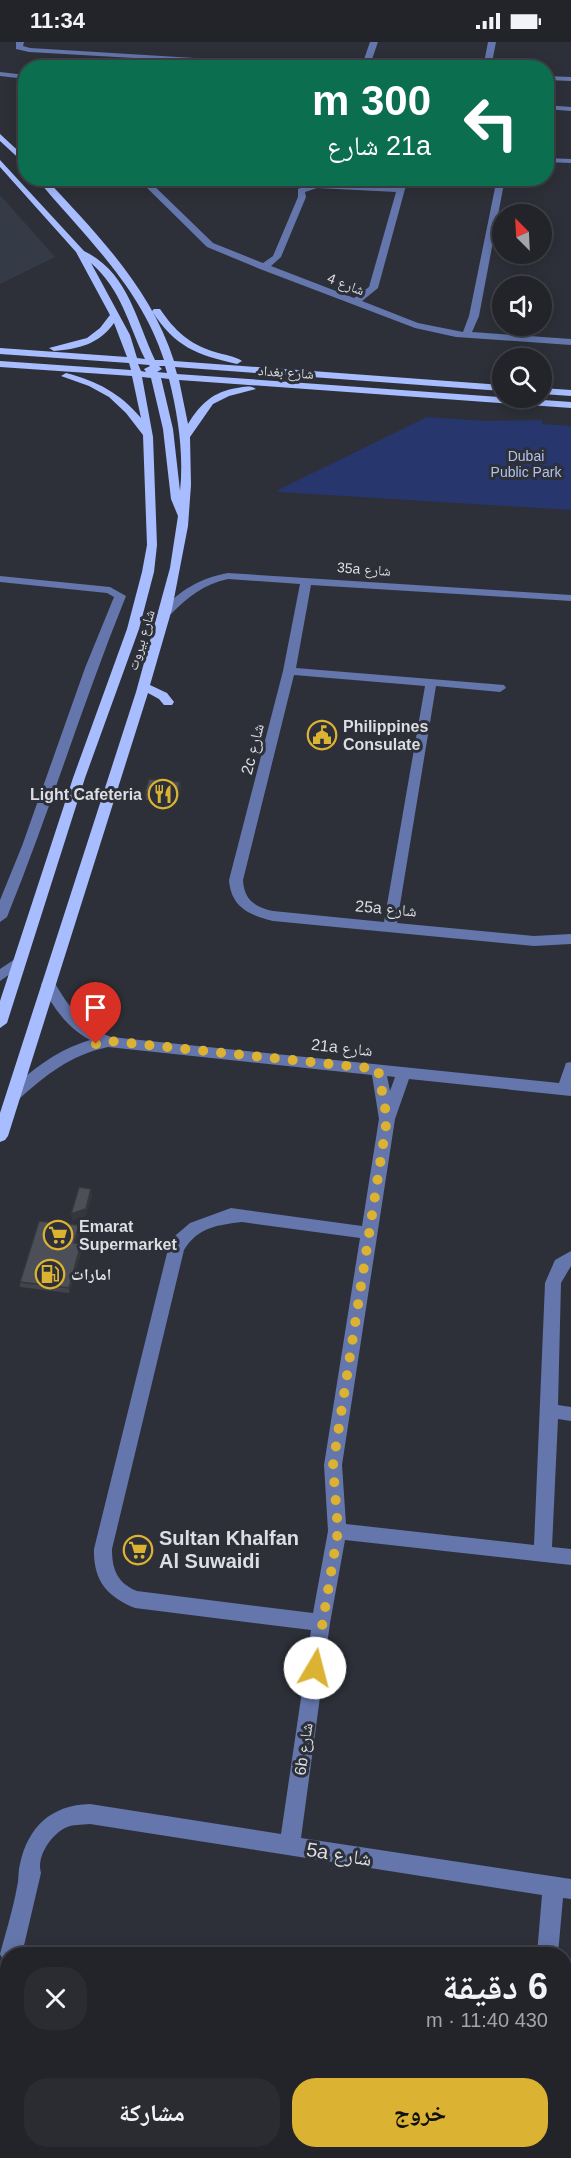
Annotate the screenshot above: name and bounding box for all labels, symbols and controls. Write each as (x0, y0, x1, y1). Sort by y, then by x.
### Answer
text: 11:34 (30, 8, 85, 33)
text: 300 m (312, 77, 431, 124)
icon: left (452, 84, 530, 162)
text: 21a شارع (327, 131, 431, 161)
north arrow (492, 204, 552, 264)
map controls (492, 204, 552, 408)
street label: شارع 4 (325, 270, 367, 300)
button: sound (492, 276, 552, 336)
button: search (492, 348, 552, 408)
street label: شارع بغداد (257, 362, 314, 384)
park label: Dubai Public Park (491, 448, 562, 480)
street label: 35a شارع (336, 559, 391, 581)
street label: شارع بيروت (124, 608, 160, 673)
place label: Philippines Consulate (343, 718, 428, 753)
public building icon: Philippines Consulate (306, 719, 338, 751)
street label: 2c شارع (238, 722, 269, 777)
restaurant icon: Light Cafeteria (147, 778, 179, 810)
place label: Light Cafeteria (30, 786, 142, 803)
street label: 25a شارع (354, 897, 417, 922)
pin (70, 982, 121, 1044)
icon: arrive (79, 991, 112, 1024)
street label: 21a شارع (310, 1036, 373, 1061)
place label: Emarat Supermarket (79, 1218, 177, 1253)
supermarket icon: Emarat Supermarket (42, 1219, 74, 1251)
fuel station icon: امارات (34, 1258, 66, 1290)
place label: امارات (71, 1266, 111, 1283)
place label: Sultan Khalfan Al Suwaidi (159, 1527, 299, 1572)
supermarket icon: Sultan Khalfan Al Suwaidi (122, 1534, 154, 1566)
position arrow (283, 1636, 347, 1700)
street label: 6b شارع (291, 1722, 318, 1777)
street label: 5a شارع (304, 1838, 373, 1872)
text: 6 دقيقة (442, 1966, 548, 2007)
button: close (24, 1967, 87, 2030)
text: 430 m · 11:40 (426, 2009, 548, 2031)
button: مشاركة (24, 2078, 280, 2147)
button: خروج (292, 2078, 548, 2147)

